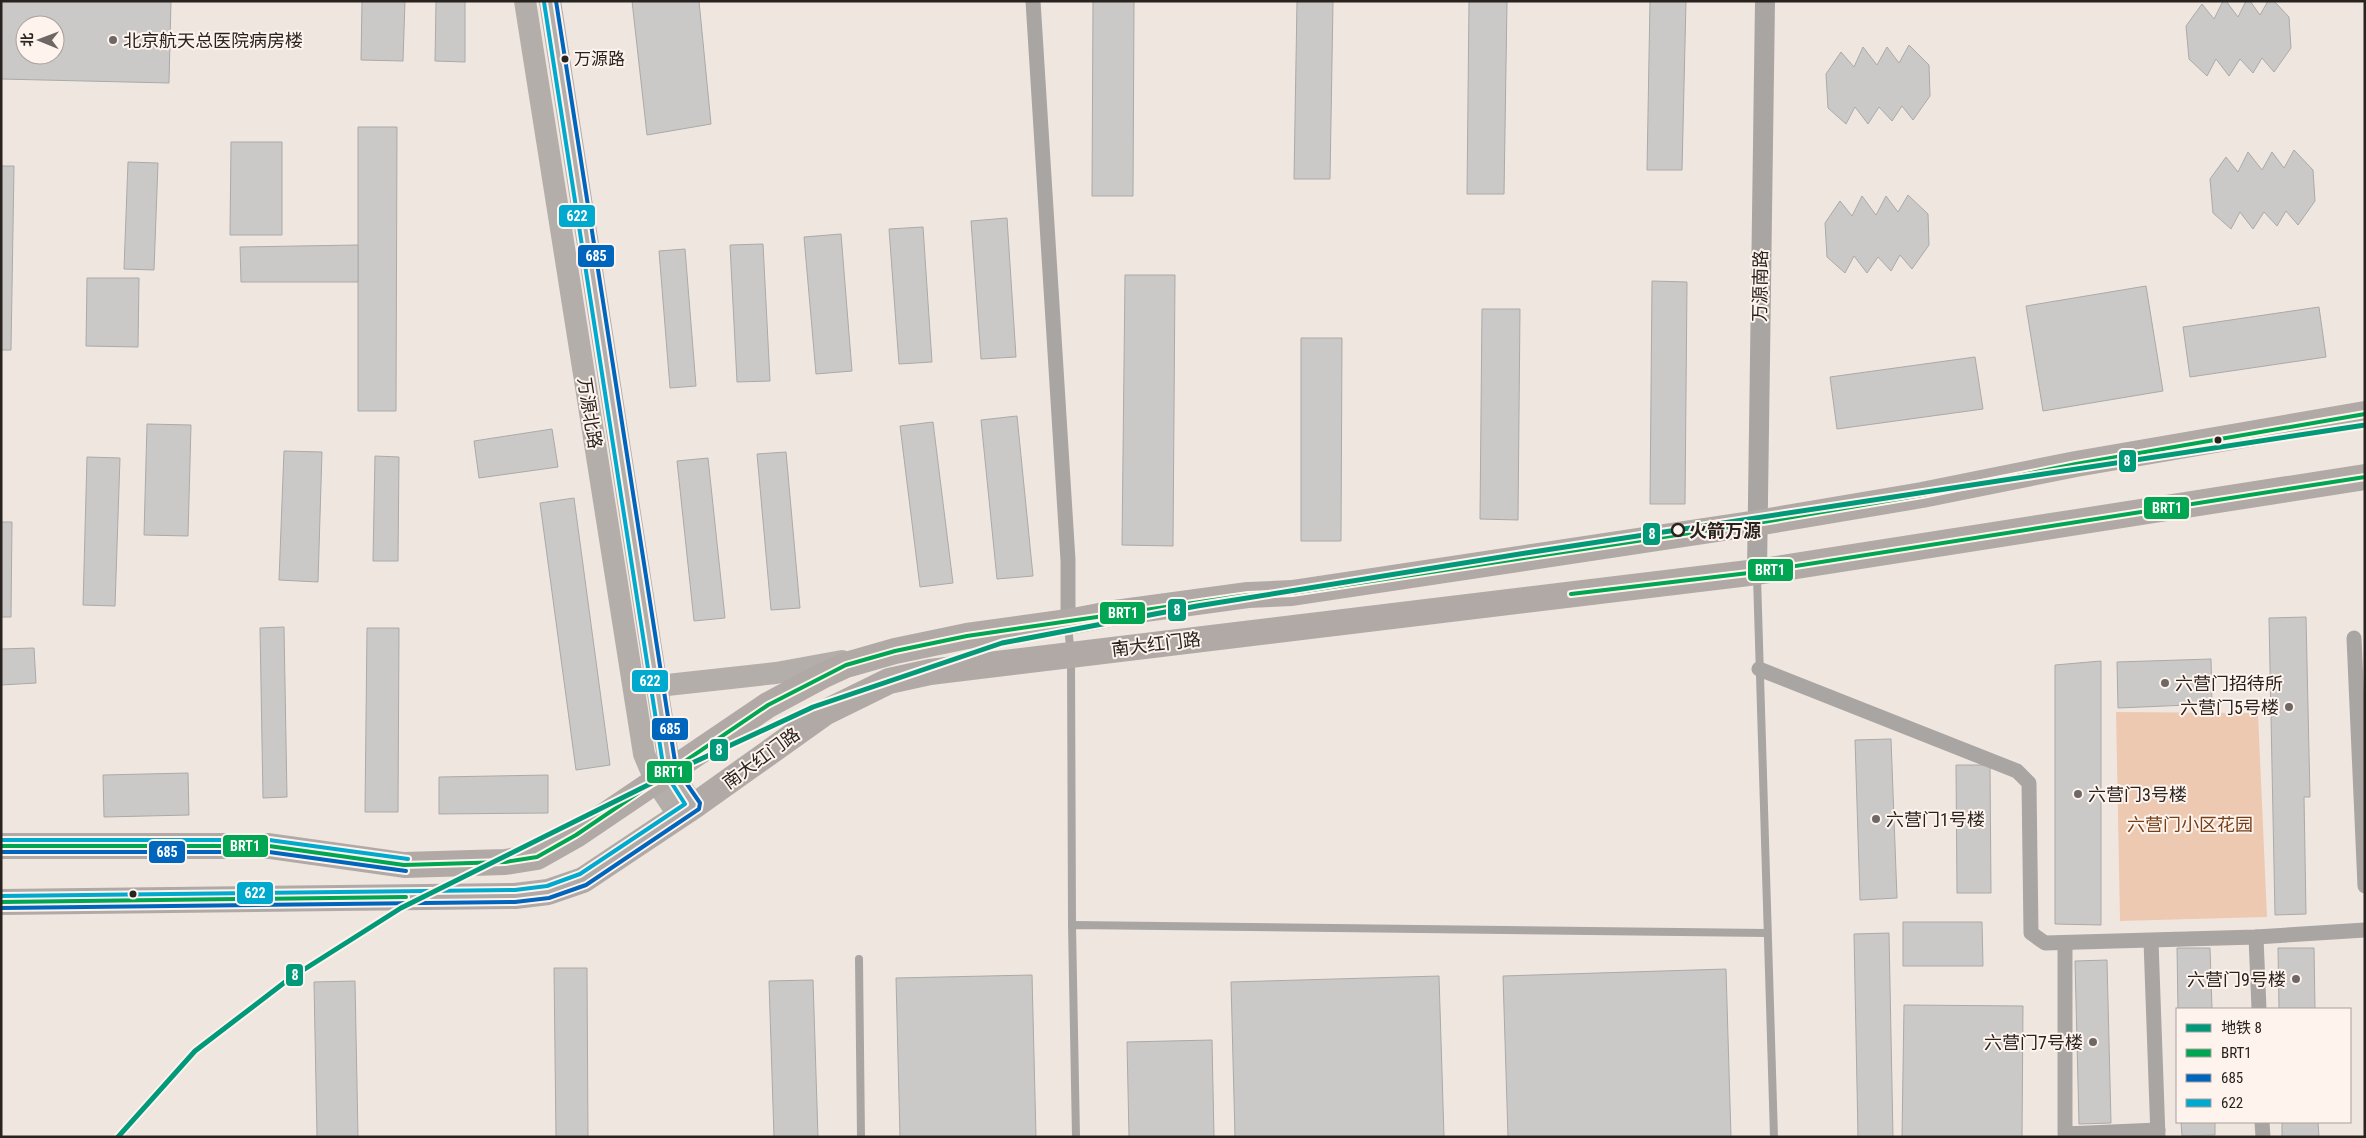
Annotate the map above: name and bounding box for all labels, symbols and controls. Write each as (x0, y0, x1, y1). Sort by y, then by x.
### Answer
north arrow (15, 15, 65, 65)
place label: 北京航天总医院病房楼 (123, 30, 303, 51)
text: 北 (19, 33, 35, 47)
marker: 北京航天总医院病房楼 (107, 34, 119, 46)
place label: 万源路 (574, 49, 625, 69)
marker: 万源路 (560, 54, 570, 64)
line badge: 622 (558, 204, 596, 228)
text: 622 (566, 208, 588, 224)
line badge: 685 (577, 244, 615, 268)
text: 685 (585, 248, 607, 264)
street label: 万源南路 (1749, 250, 1771, 322)
street label: 万源北路 (574, 376, 606, 450)
unlabelled marker (2213, 435, 2223, 445)
line badge: 8 (2118, 449, 2137, 473)
text: 8 (2123, 453, 2131, 469)
line badge: BRT1 (2143, 496, 2190, 520)
text: BRT1 (2152, 500, 2182, 516)
place label: 火箭万源 (1689, 520, 1761, 541)
line badge: 8 (1642, 522, 1661, 546)
marker: 火箭万源 (1671, 523, 1685, 537)
text: 8 (1648, 526, 1656, 542)
line badge: BRT1 (1747, 558, 1794, 582)
text: BRT1 (1755, 562, 1785, 578)
line badge: 8 (1167, 598, 1187, 622)
line badge: BRT1 (1099, 601, 1146, 625)
text: 8 (1173, 602, 1181, 618)
text: BRT1 (1108, 605, 1138, 621)
street label: 南大红门路 (1110, 628, 1202, 660)
line badge: 622 (631, 669, 669, 693)
text: 622 (639, 673, 661, 689)
place label: 六营门招待所 (2175, 673, 2283, 694)
marker: 六营门招待所 (2159, 677, 2171, 689)
place label: 六营门5号楼 (2180, 697, 2279, 718)
marker: 六营门5号楼 (2283, 701, 2295, 713)
line badge: 685 (651, 717, 689, 741)
text: 685 (659, 721, 681, 737)
street label: 南大红门路 (718, 723, 804, 793)
line badge: 8 (709, 738, 729, 762)
text: 8 (715, 742, 723, 758)
line badge: BRT1 (646, 760, 693, 784)
text: BRT1 (654, 764, 684, 780)
place label: 六营门3号楼 (2088, 784, 2187, 805)
marker: 六营门3号楼 (2072, 788, 2084, 800)
place label: 六营门1号楼 (1886, 809, 1985, 830)
marker: 六营门1号楼 (1870, 813, 1882, 825)
park label: 六营门小区花园 (2127, 814, 2253, 835)
line badge: BRT1 (222, 834, 269, 858)
text: BRT1 (230, 838, 260, 854)
line badge: 685 (148, 840, 186, 864)
text: 685 (156, 844, 178, 860)
line badge: 622 (236, 881, 274, 905)
text: 622 (244, 885, 266, 901)
unlabelled marker (128, 889, 138, 899)
line badge: 8 (285, 963, 304, 987)
text: 8 (291, 967, 299, 983)
place label: 六营门9号楼 (2187, 969, 2286, 990)
marker: 六营门9号楼 (2290, 973, 2302, 985)
legend (2176, 1008, 2351, 1123)
text: 地铁 8 (2221, 1019, 2262, 1037)
place label: 六营门7号楼 (1984, 1032, 2083, 1053)
marker: 六营门7号楼 (2087, 1036, 2099, 1048)
text: BRT1 (2221, 1044, 2252, 1062)
text: 685 (2221, 1069, 2243, 1087)
text: 622 (2221, 1094, 2243, 1112)

